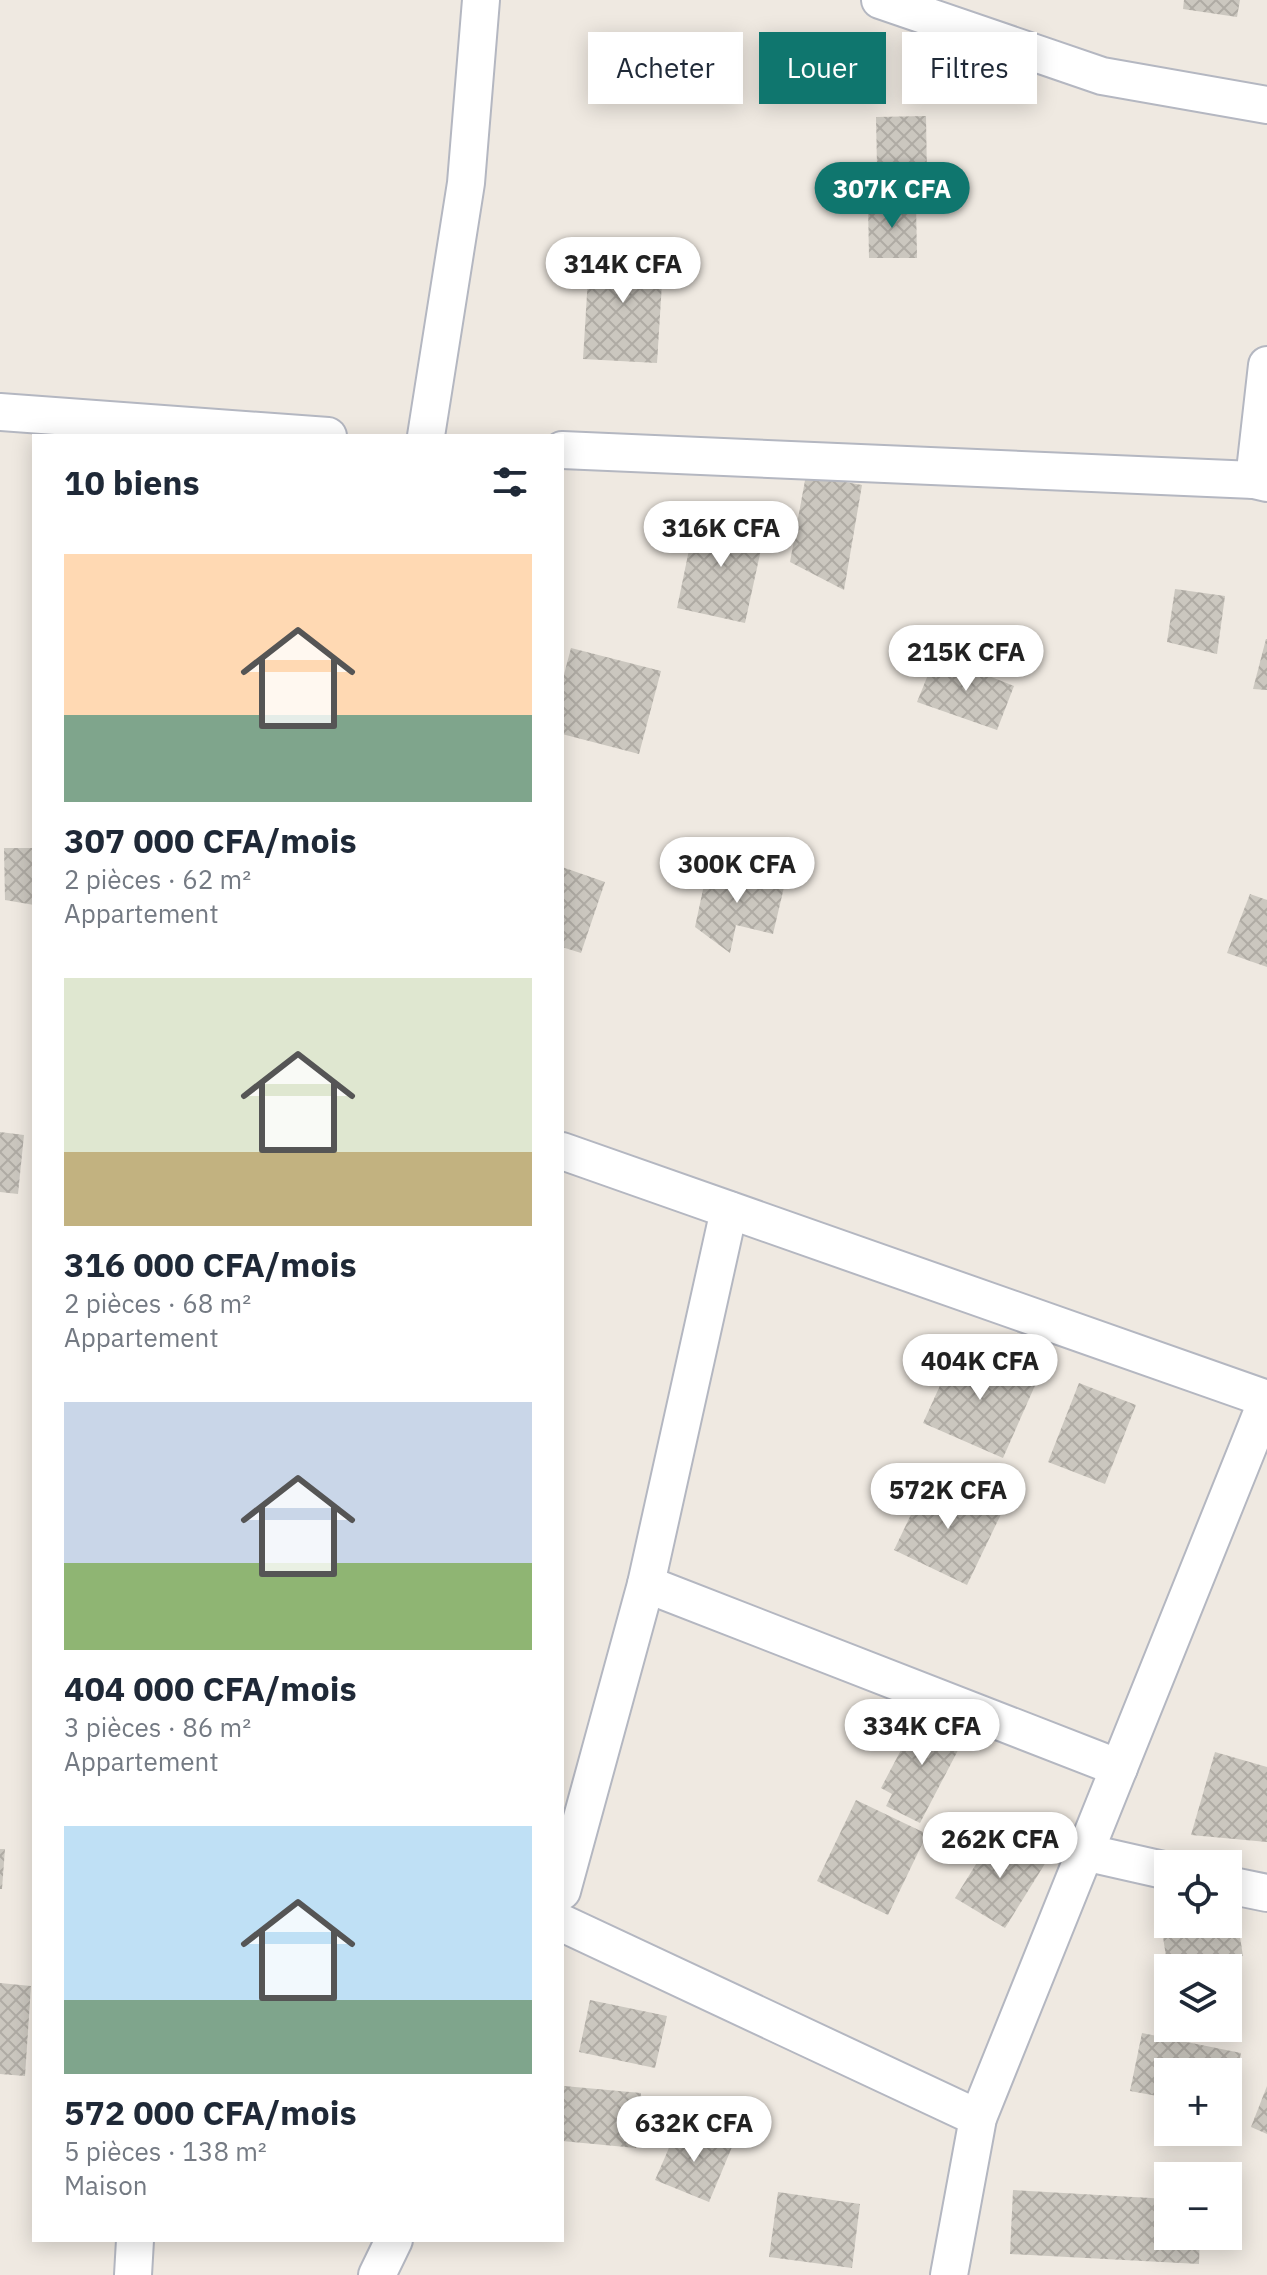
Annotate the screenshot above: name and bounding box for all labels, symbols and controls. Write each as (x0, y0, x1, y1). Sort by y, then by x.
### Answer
chip: Acheter (588, 32, 743, 104)
chip: Louer (759, 32, 886, 104)
chip: Filtres (902, 32, 1037, 104)
pin: 307K CFA (809, 162, 975, 230)
text: 307K CFA (833, 171, 951, 205)
pin: 314K CFA (540, 237, 706, 305)
text: 314K CFA (564, 246, 682, 280)
text: 10 biens (64, 460, 200, 504)
icon: filters (488, 460, 532, 504)
pin: 316K CFA (638, 501, 804, 569)
text: 316K CFA (662, 510, 780, 544)
icon: home (226, 606, 370, 750)
pin: 215K CFA (883, 625, 1049, 693)
text: 215K CFA (907, 634, 1025, 668)
text: 307 000 CFA/mois (64, 818, 357, 862)
pin: 300K CFA (654, 837, 820, 905)
text: 300K CFA (678, 846, 796, 880)
text: 2 pièces · 62 m² (64, 862, 251, 896)
text: Appartement (64, 896, 219, 930)
icon: home (226, 1030, 370, 1174)
text: 316 000 CFA/mois (64, 1242, 357, 1286)
text: 2 pièces · 68 m² (64, 1286, 251, 1320)
text: Appartement (64, 1320, 219, 1354)
pin: 404K CFA (897, 1334, 1063, 1402)
text: 404K CFA (921, 1343, 1039, 1377)
icon: home (226, 1454, 370, 1598)
pin: 572K CFA (865, 1463, 1031, 1531)
text: 572K CFA (889, 1472, 1007, 1506)
text: 404 000 CFA/mois (64, 1666, 357, 1710)
pin: 334K CFA (839, 1699, 1005, 1767)
text: 334K CFA (863, 1708, 981, 1742)
text: 3 pièces · 86 m² (64, 1710, 251, 1744)
text: Appartement (64, 1744, 219, 1778)
pin: 262K CFA (917, 1812, 1083, 1880)
text: 262K CFA (941, 1821, 1059, 1855)
map controls (1154, 1850, 1242, 2250)
button: locate (1154, 1850, 1242, 1938)
icon: home (226, 1878, 370, 2022)
button: layers (1154, 1954, 1242, 2042)
button: + (1154, 2058, 1242, 2146)
text: 572 000 CFA/mois (64, 2090, 357, 2134)
pin: 632K CFA (611, 2096, 777, 2164)
text: 632K CFA (635, 2105, 753, 2139)
text: 5 pièces · 138 m² (64, 2134, 267, 2168)
button: − (1154, 2162, 1242, 2250)
text: Maison (64, 2168, 148, 2202)

